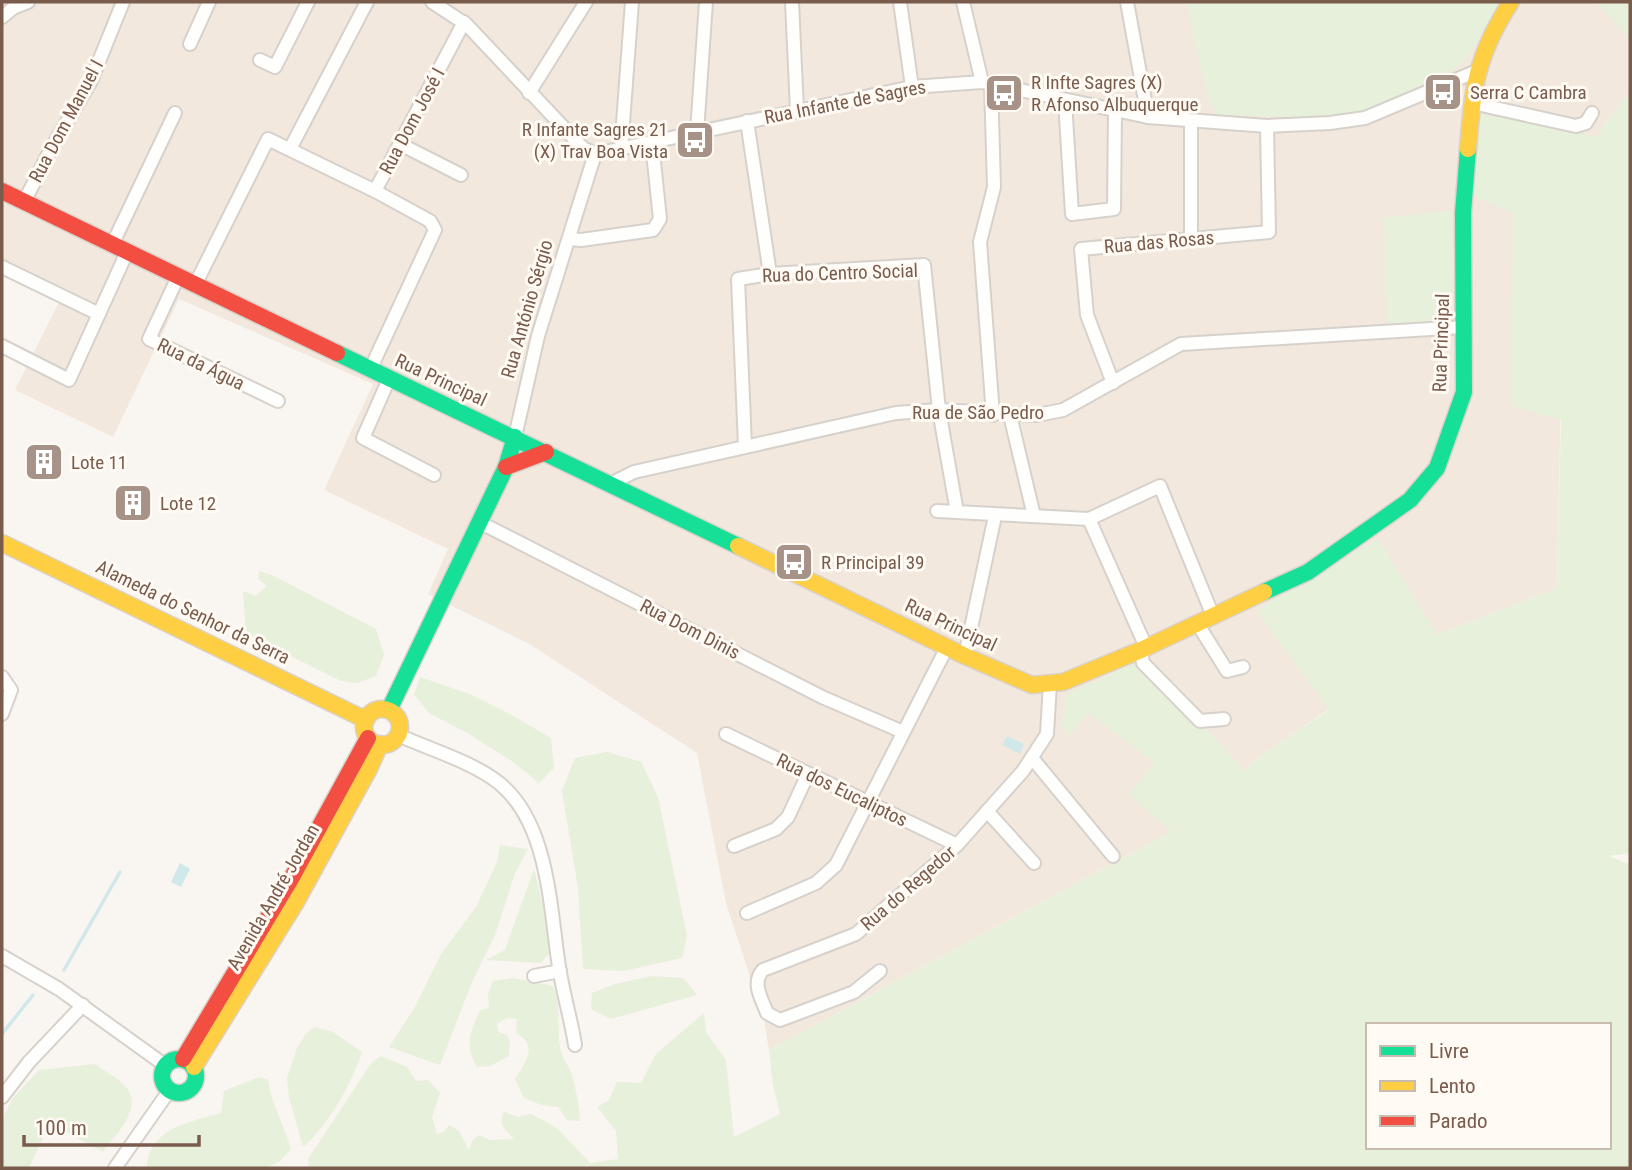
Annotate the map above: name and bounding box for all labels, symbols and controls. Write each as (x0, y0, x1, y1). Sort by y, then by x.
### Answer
street label: Rua Dom Manuel I (24, 56, 108, 186)
street label: Rua Dom José I (374, 64, 450, 178)
place label: R Infte Sagres (X) R Afonso Albuquerque (1031, 71, 1198, 116)
bus stop icon: Serra C Cambra (1422, 71, 1464, 113)
bus stop icon: R Infte Sagres (X) R Afonso Albuquerque (983, 72, 1025, 114)
street label: Rua Infante de Sagres (762, 75, 928, 129)
place label: Serra C Cambra (1470, 81, 1587, 104)
place label: R Infante Sagres 21 (X) Trav Boa Vista (522, 118, 668, 163)
bus stop icon: R Infante Sagres 21 (X) Trav Boa Vista (674, 119, 716, 161)
street label: Rua das Rosas (1103, 226, 1215, 258)
street label: Rua António Sérgio (496, 237, 558, 381)
street label: Rua do Centro Social (762, 259, 918, 287)
street label: Rua Principal (1428, 293, 1454, 393)
street label: Rua da Água (154, 333, 248, 395)
street label: Rua Principal (391, 349, 491, 411)
street label: Rua de São Pedro (912, 401, 1044, 424)
building icon: Lote 11 (23, 441, 65, 483)
place label: Lote 11 (71, 451, 127, 474)
building icon: Lote 12 (112, 482, 154, 524)
place label: Lote 12 (160, 492, 216, 515)
bus stop icon: R Principal 39 (773, 541, 815, 583)
place label: R Principal 39 (821, 551, 924, 574)
street label: Alameda do Senhor da Serra (92, 555, 294, 669)
street label: Rua Dom Dinis (636, 594, 744, 664)
street label: Rua Principal (901, 594, 1001, 656)
street label: Rua dos Eucaliptos (773, 748, 911, 832)
street label: Avenida André Jordan (222, 820, 324, 974)
street label: Rua do Regedor (856, 840, 960, 935)
legend (1366, 1023, 1611, 1149)
text: Livre (1429, 1039, 1469, 1063)
text: Lento (1429, 1074, 1476, 1098)
scale bar (24, 1104, 200, 1148)
text: Parado (1429, 1109, 1488, 1133)
text: 100 m (35, 1116, 87, 1140)

